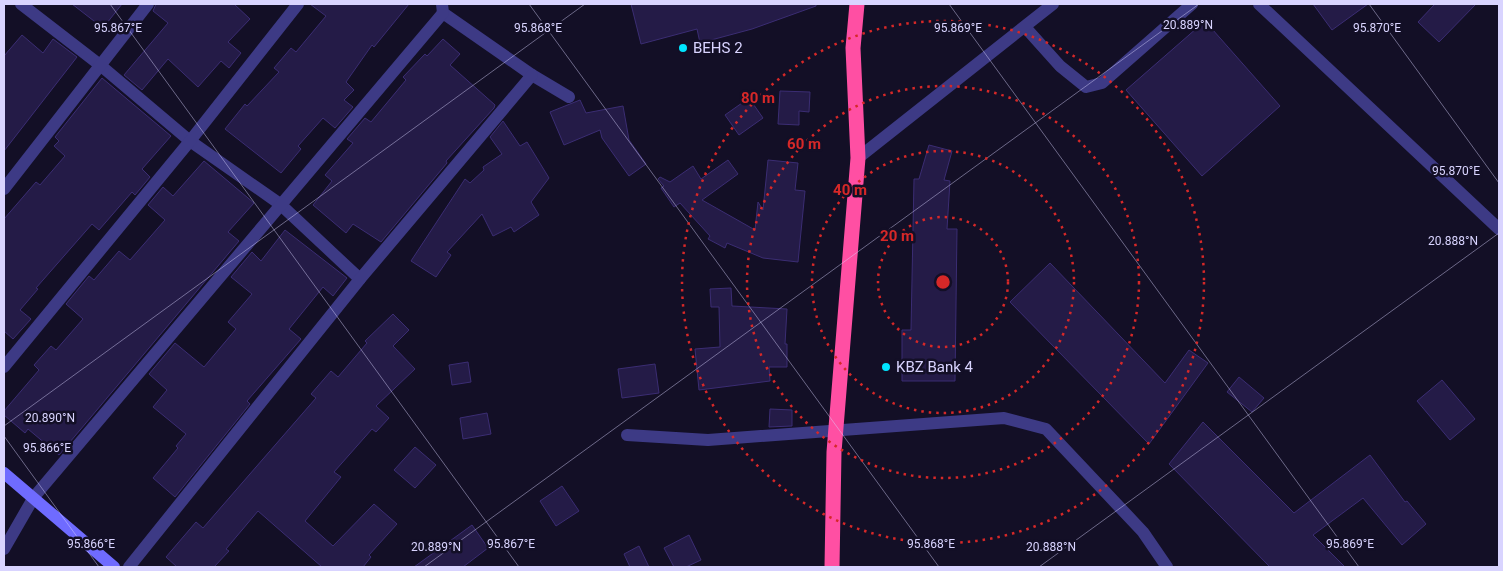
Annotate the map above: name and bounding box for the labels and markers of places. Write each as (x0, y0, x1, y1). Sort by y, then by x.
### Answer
place label: BEHS 2 (693, 39, 743, 57)
marker: BEHS 2 (677, 42, 689, 54)
centre of rings (934, 273, 952, 291)
place label: KBZ Bank 4 (896, 358, 974, 376)
marker: KBZ Bank 4 (880, 361, 892, 373)

